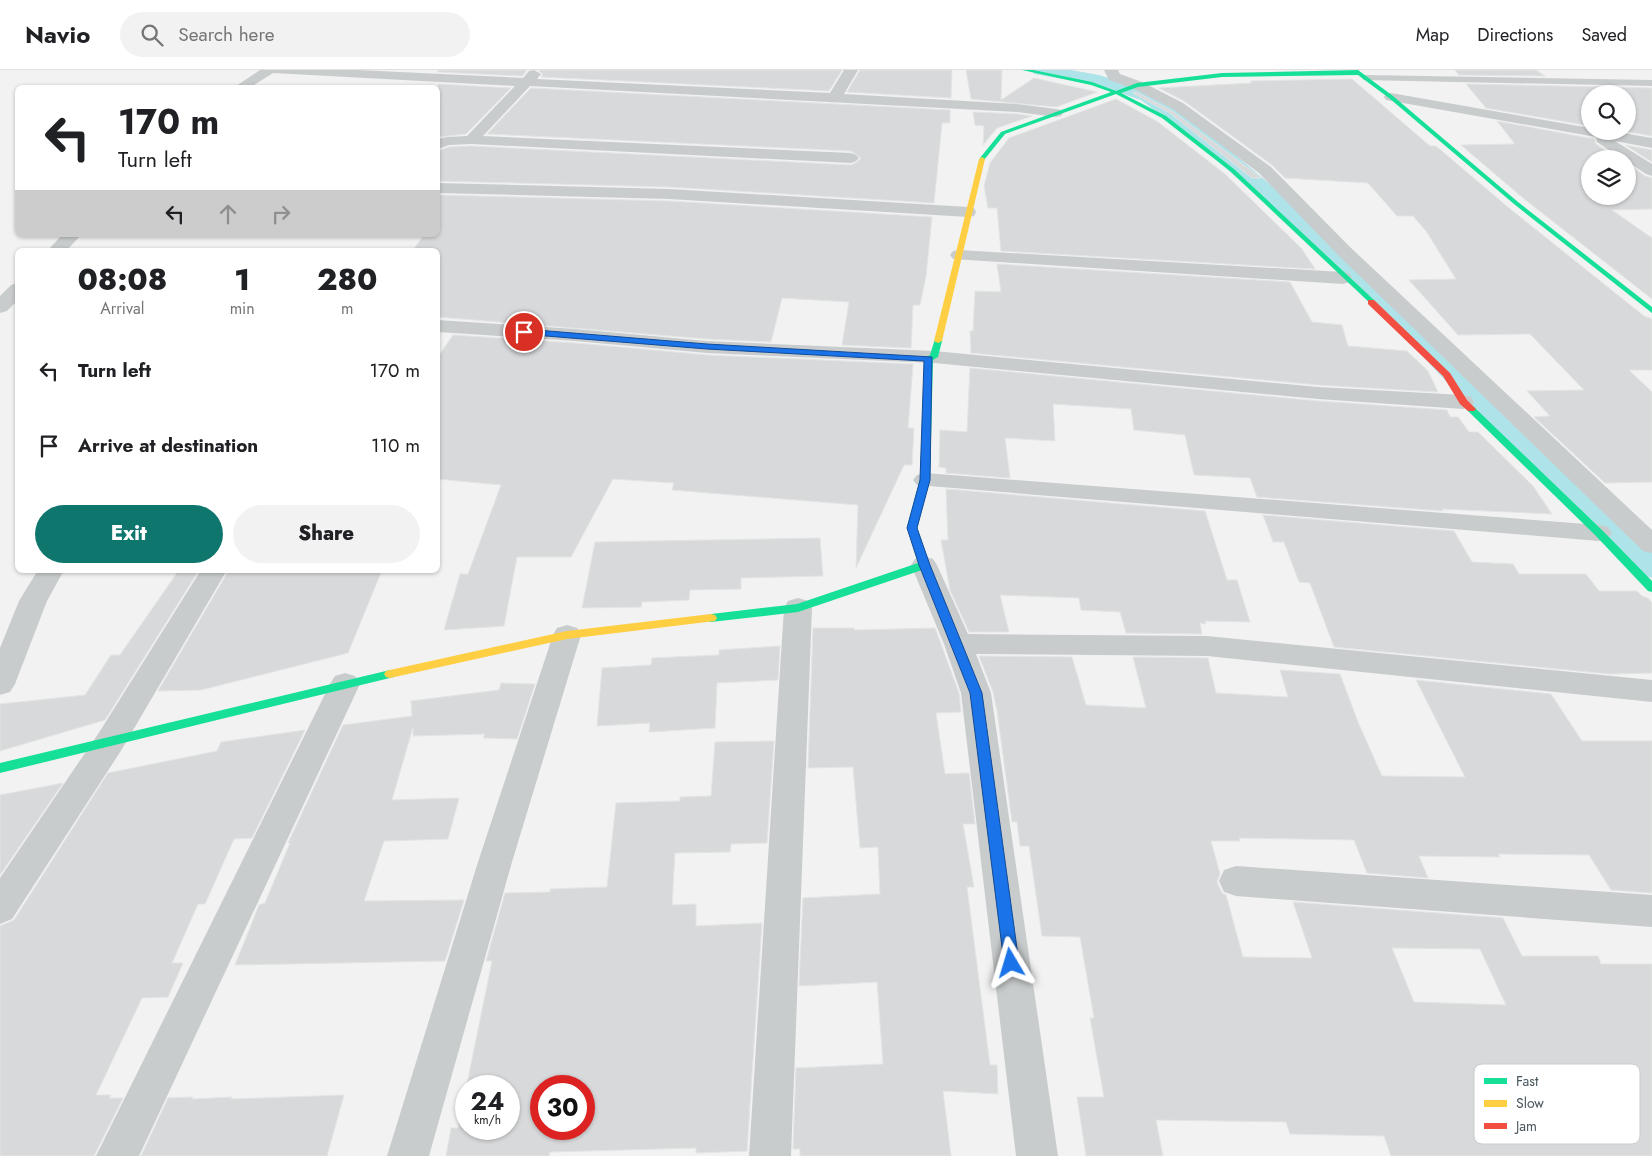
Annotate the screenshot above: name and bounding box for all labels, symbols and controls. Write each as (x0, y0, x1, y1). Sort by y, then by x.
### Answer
search box (120, 12, 470, 57)
text: Navio (25, 17, 90, 52)
icon: search (138, 21, 166, 49)
text: Search here (178, 21, 274, 48)
text: Map (1416, 22, 1449, 48)
text: Directions (1477, 22, 1553, 48)
text: Saved (1581, 22, 1627, 48)
map controls (1581, 85, 1636, 205)
button: search (1581, 85, 1636, 140)
text: 170 m (118, 97, 219, 147)
icon: left (35, 105, 100, 170)
text: Turn left (118, 143, 192, 175)
button: layers (1581, 150, 1636, 205)
icon: left (161, 200, 189, 228)
icon: ahead (214, 200, 242, 228)
icon: right (267, 200, 295, 228)
text: 08:08 (77, 258, 167, 301)
text: 1 (234, 258, 250, 301)
text: 280 (317, 258, 378, 301)
text: Arrival (100, 297, 144, 320)
text: min (230, 297, 255, 320)
text: m (341, 297, 354, 320)
pin (503, 311, 545, 353)
icon: arrive (510, 318, 538, 346)
icon: left (35, 357, 63, 385)
text: Turn left (78, 357, 151, 384)
text: 170 m (370, 357, 420, 384)
icon: arrive (35, 432, 63, 460)
text: Arrive at destination (78, 432, 258, 459)
text: 110 m (371, 432, 420, 459)
button: Exit (35, 505, 223, 563)
button: Share (233, 505, 420, 563)
position arrow (984, 936, 1036, 988)
legend (1474, 1064, 1640, 1144)
text: Fast (1516, 1071, 1539, 1091)
speed limit sign: 30 (530, 1075, 595, 1140)
text: 24 (471, 1083, 504, 1119)
text: Slow (1516, 1093, 1544, 1113)
text: km/h (474, 1111, 501, 1129)
text: Jam (1514, 1116, 1537, 1136)

